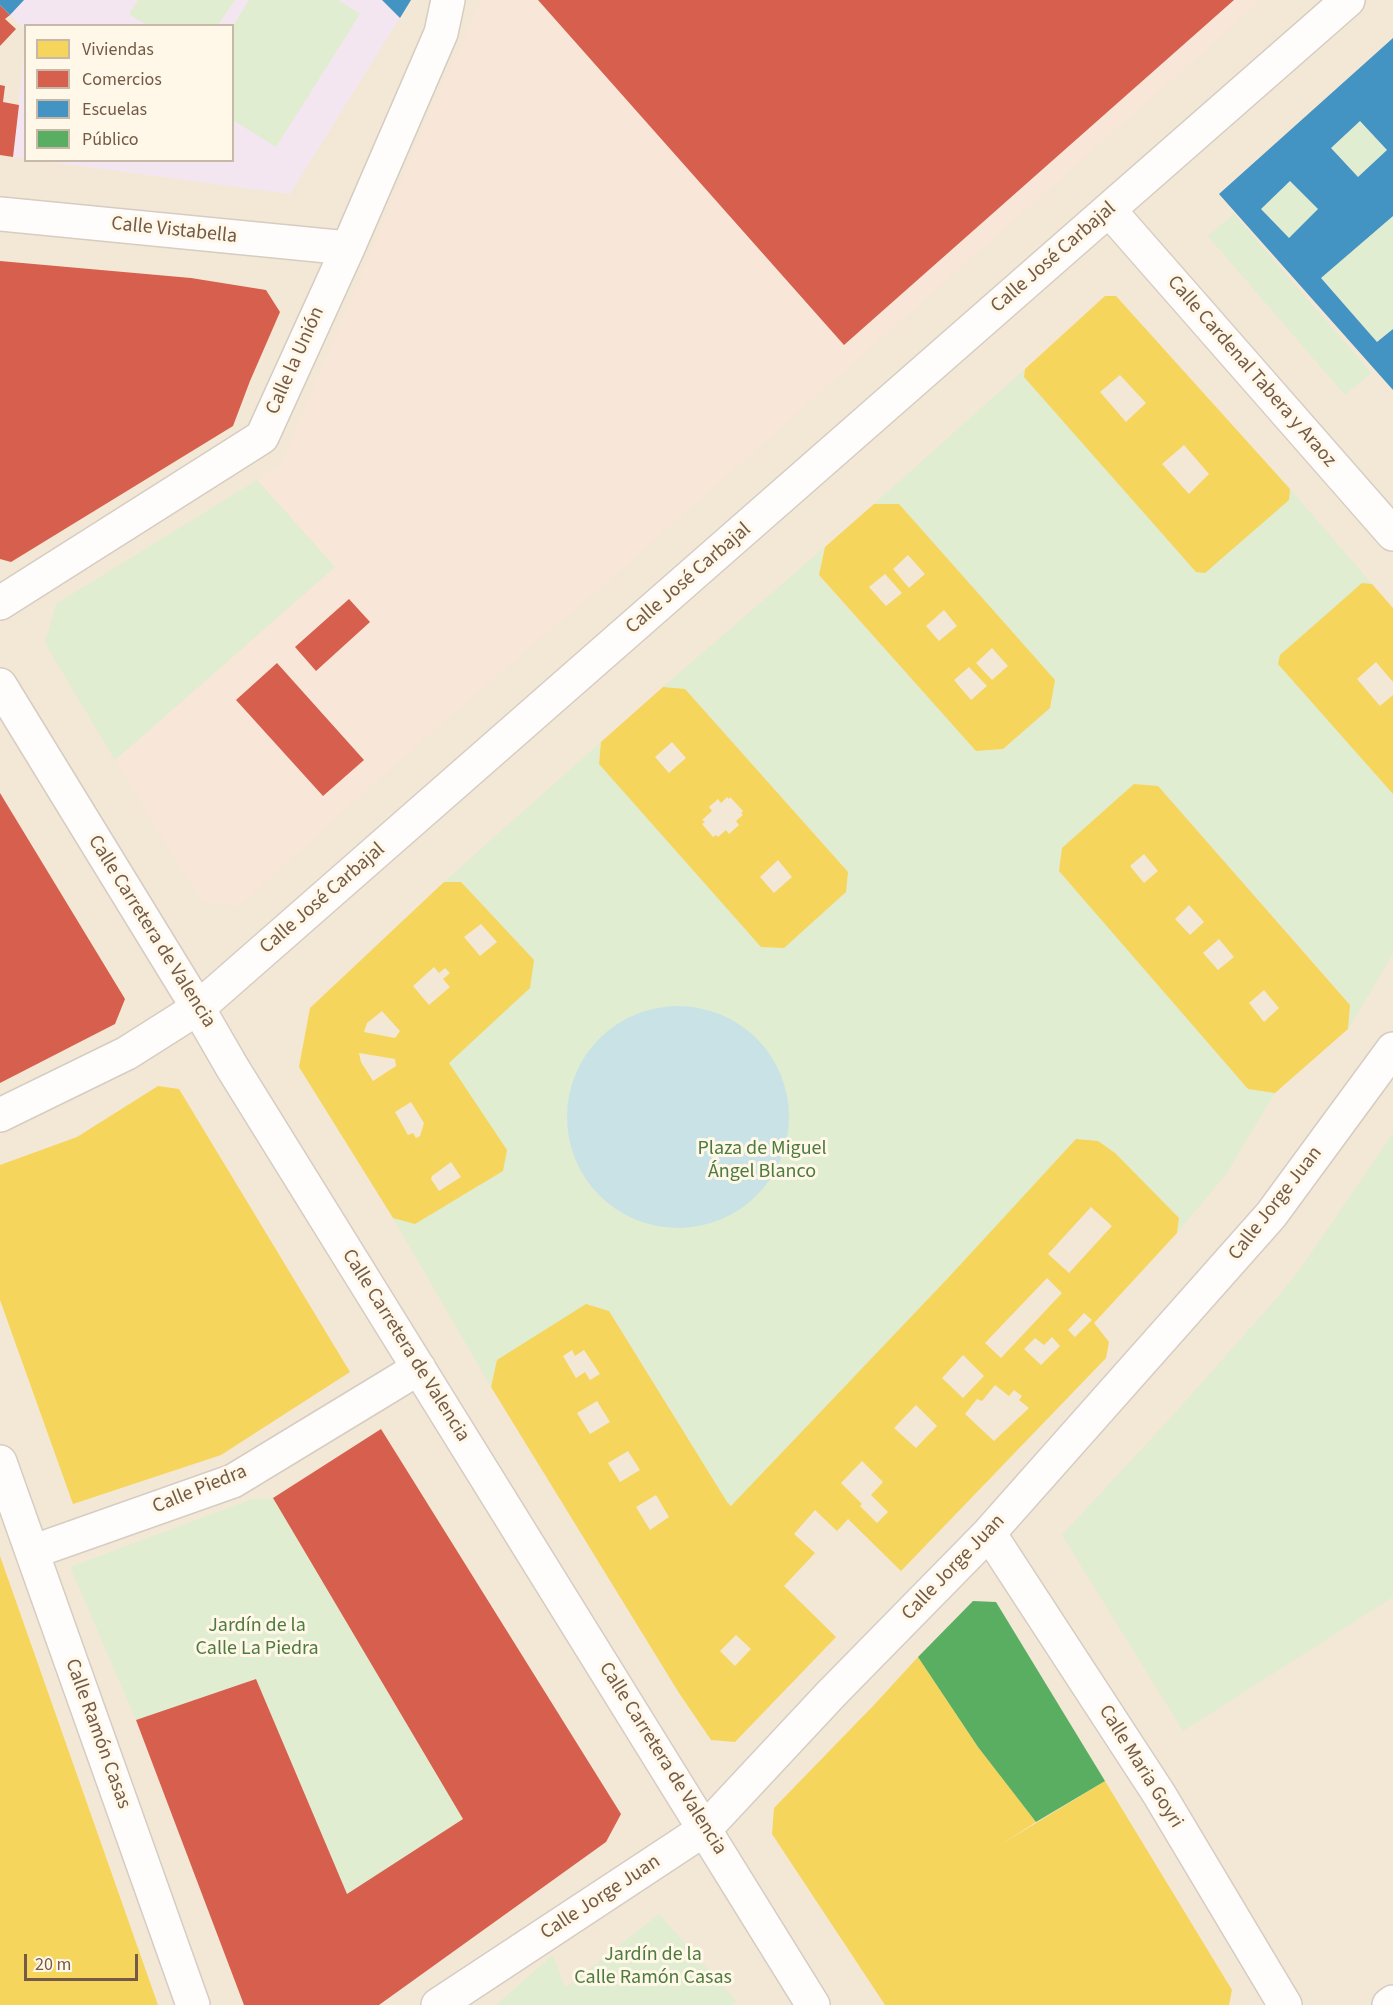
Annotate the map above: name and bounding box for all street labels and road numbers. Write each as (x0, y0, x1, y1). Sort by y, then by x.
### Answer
street label: Calle José Carbajal (987, 197, 1121, 319)
street label: Calle Vistabella (110, 212, 238, 250)
street label: Calle Cardenal Tabera y Araoz (1161, 271, 1341, 473)
street label: Calle la Unión (262, 303, 330, 419)
street label: Calle José Carbajal (622, 518, 756, 640)
street label: Calle Carretera de Valencia (82, 831, 220, 1033)
street label: Calle José Carbajal (256, 838, 390, 960)
street label: Calle Jorge Juan (1224, 1142, 1328, 1266)
street label: Calle Carretera de Valencia (336, 1245, 474, 1447)
street label: Calle Piedra (149, 1460, 251, 1520)
street label: Calle Jorge Juan (897, 1510, 1011, 1626)
street label: Calle Ramón Casas (59, 1656, 135, 1812)
street label: Calle Carretera de Valencia (593, 1658, 731, 1860)
street label: Calle Maria Goyri (1093, 1701, 1187, 1833)
street label: Calle Jorge Juan (537, 1850, 665, 1946)

